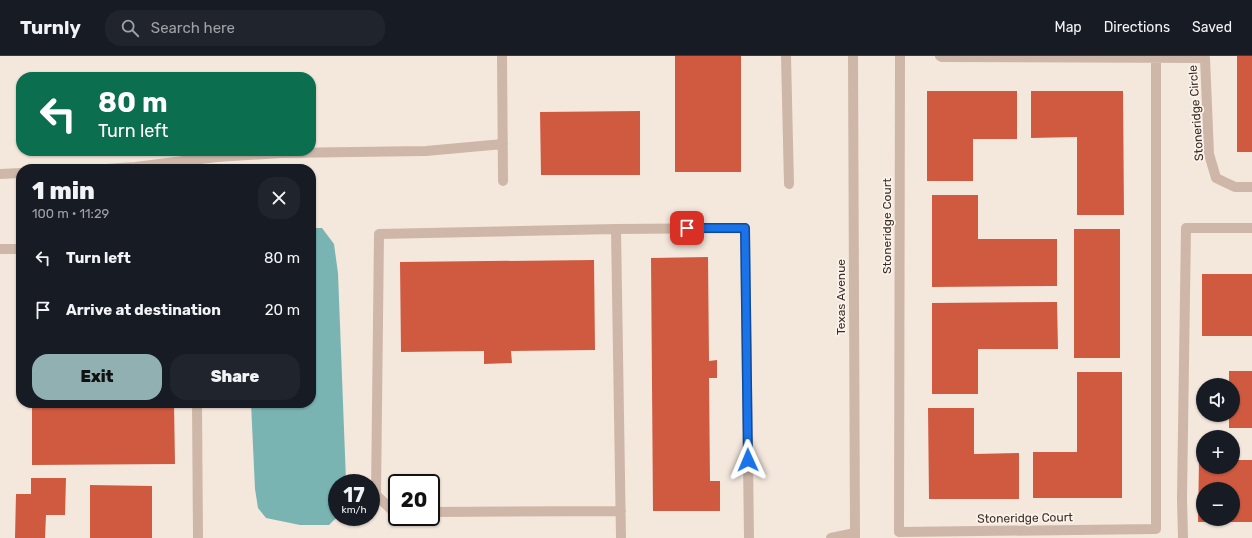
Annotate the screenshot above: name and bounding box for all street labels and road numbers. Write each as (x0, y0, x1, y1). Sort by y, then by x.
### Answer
street label: Stoneridge Circle (1186, 64, 1206, 161)
street label: Stoneridge Court (880, 178, 894, 274)
street label: Texas Avenue (834, 259, 848, 335)
street label: Stoneridge Court (977, 510, 1073, 526)

